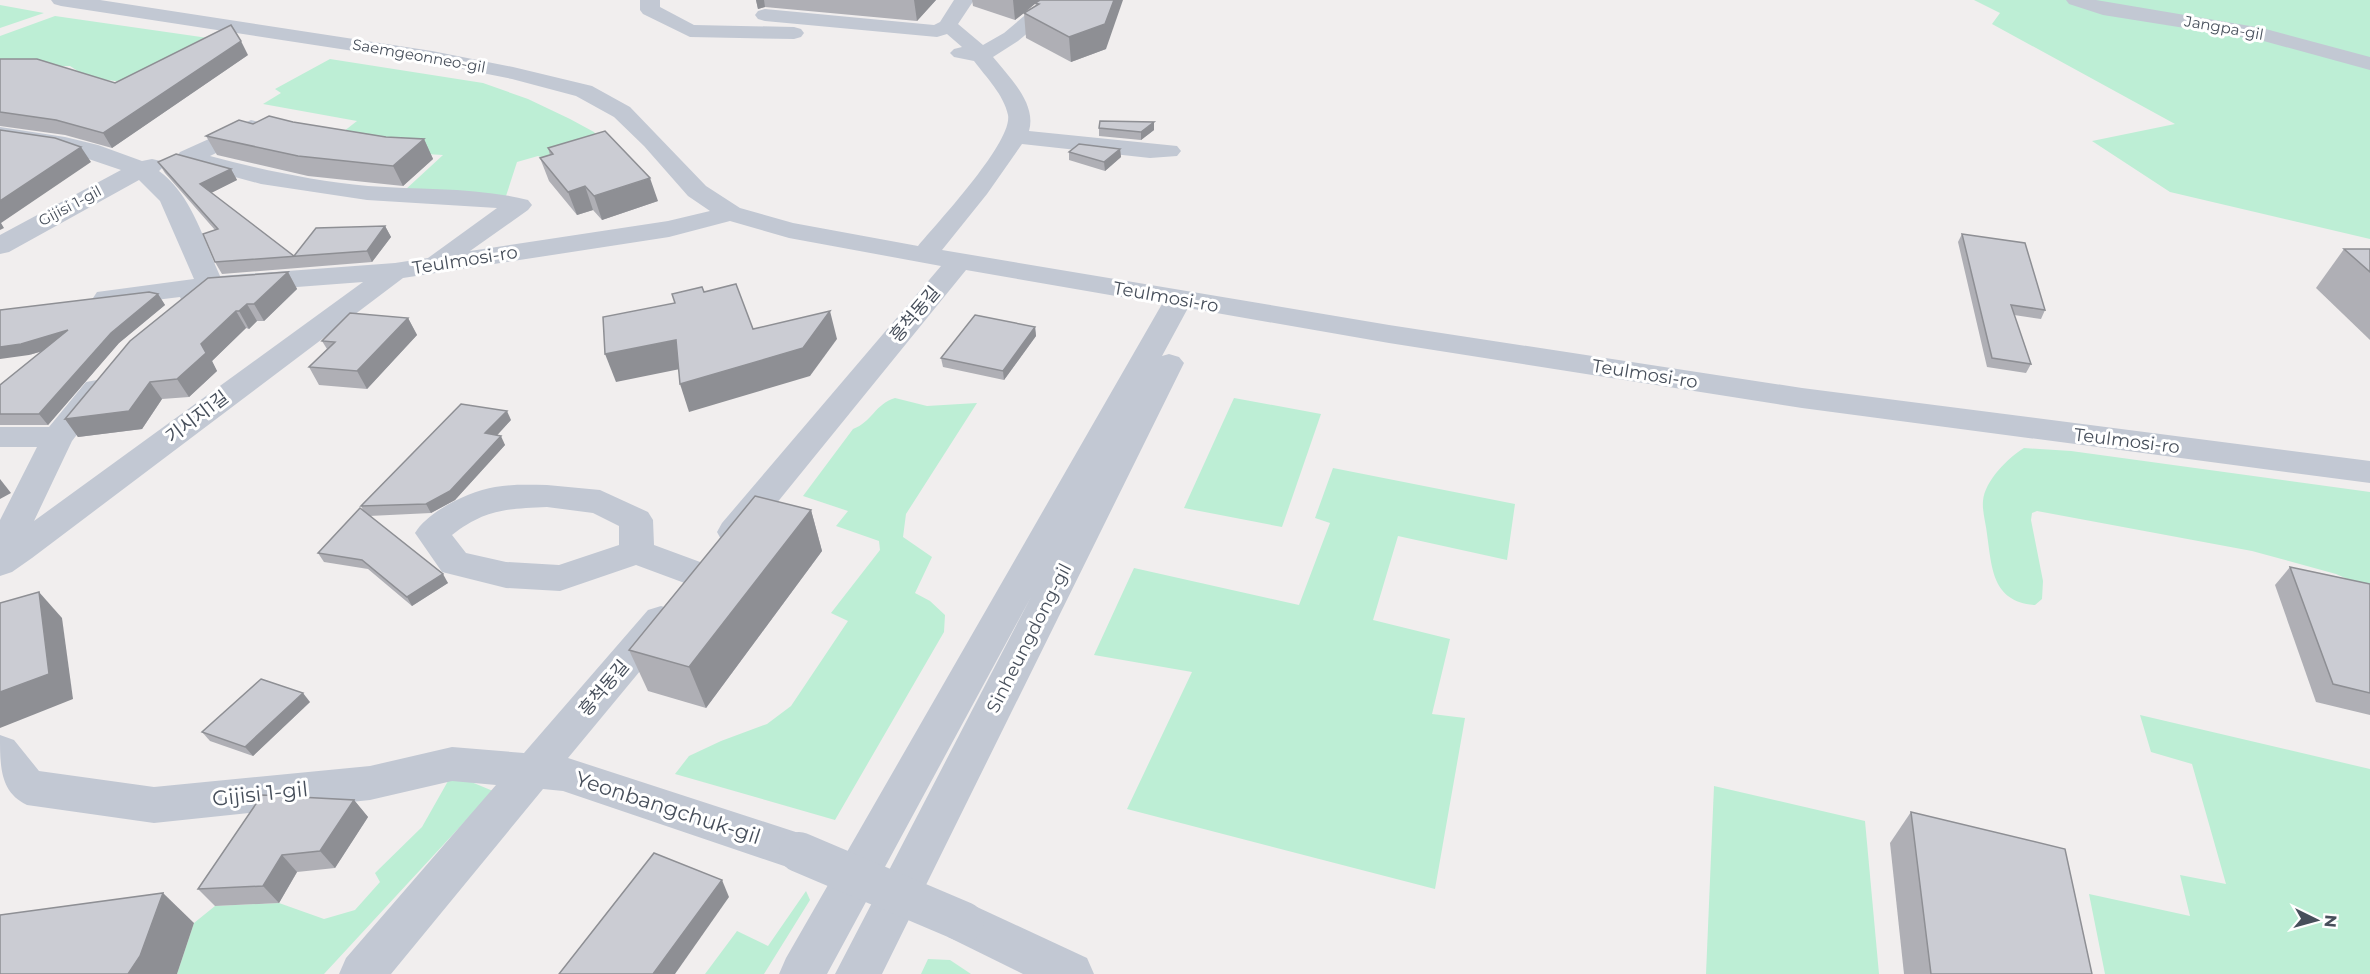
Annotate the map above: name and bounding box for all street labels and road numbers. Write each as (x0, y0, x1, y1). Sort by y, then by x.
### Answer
street label: Jangpa-gil (2182, 11, 2265, 44)
street label: Saemgeonneo-gil (351, 34, 487, 77)
street label: Gijisi 1-gil (35, 181, 105, 230)
street label: Teulmosi-ro (411, 241, 519, 279)
street label: Teulmosi-ro (1112, 277, 1220, 317)
street label: 흥척동길 (885, 282, 945, 346)
street label: Teulmosi-ro (1591, 355, 1699, 393)
street label: 기시지1길 (161, 386, 233, 448)
street label: Teulmosi-ro (2073, 424, 2181, 458)
street label: Sinheungdong-gil (982, 560, 1076, 716)
street label: 흥척동길 (574, 656, 634, 720)
street label: Yeonbangchuk-gil (572, 766, 764, 849)
street label: Gijisi 1-gil (211, 776, 309, 811)

